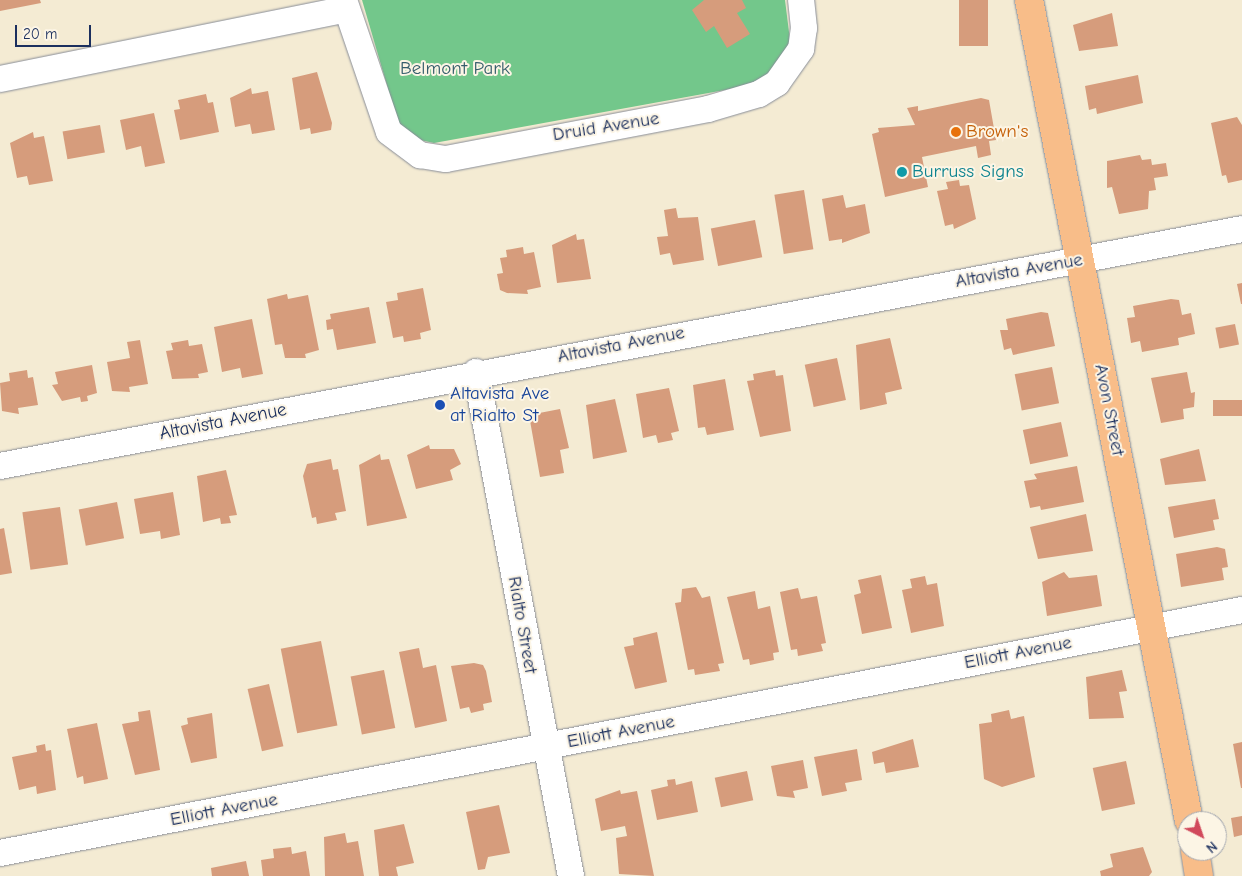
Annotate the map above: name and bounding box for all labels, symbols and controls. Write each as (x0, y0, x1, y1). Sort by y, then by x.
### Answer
scale bar (18, 15, 94, 47)
text: 20 m (23, 25, 57, 43)
park label: Belmont Park (400, 58, 510, 80)
street label: Druid Avenue (551, 107, 661, 147)
place label: Brown's (966, 121, 1028, 143)
marker: Brown's (950, 126, 962, 138)
place label: Burruss Signs (912, 161, 1024, 183)
marker: Burruss Signs (896, 166, 908, 178)
street label: Altavista Avenue (954, 249, 1084, 293)
street label: Altavista Avenue (556, 322, 686, 368)
street label: Avon Street (1089, 362, 1129, 458)
place label: Altavista Ave at Rialto St (450, 383, 549, 427)
street label: Altavista Avenue (158, 399, 288, 445)
marker: Altavista Ave at Rialto St (434, 399, 446, 411)
street label: Rialto Street (502, 575, 542, 675)
street label: Elliott Avenue (962, 631, 1074, 675)
street label: Elliott Avenue (565, 710, 677, 754)
street label: Elliott Avenue (168, 788, 280, 832)
north arrow (1177, 811, 1227, 861)
text: N (1202, 838, 1221, 856)

